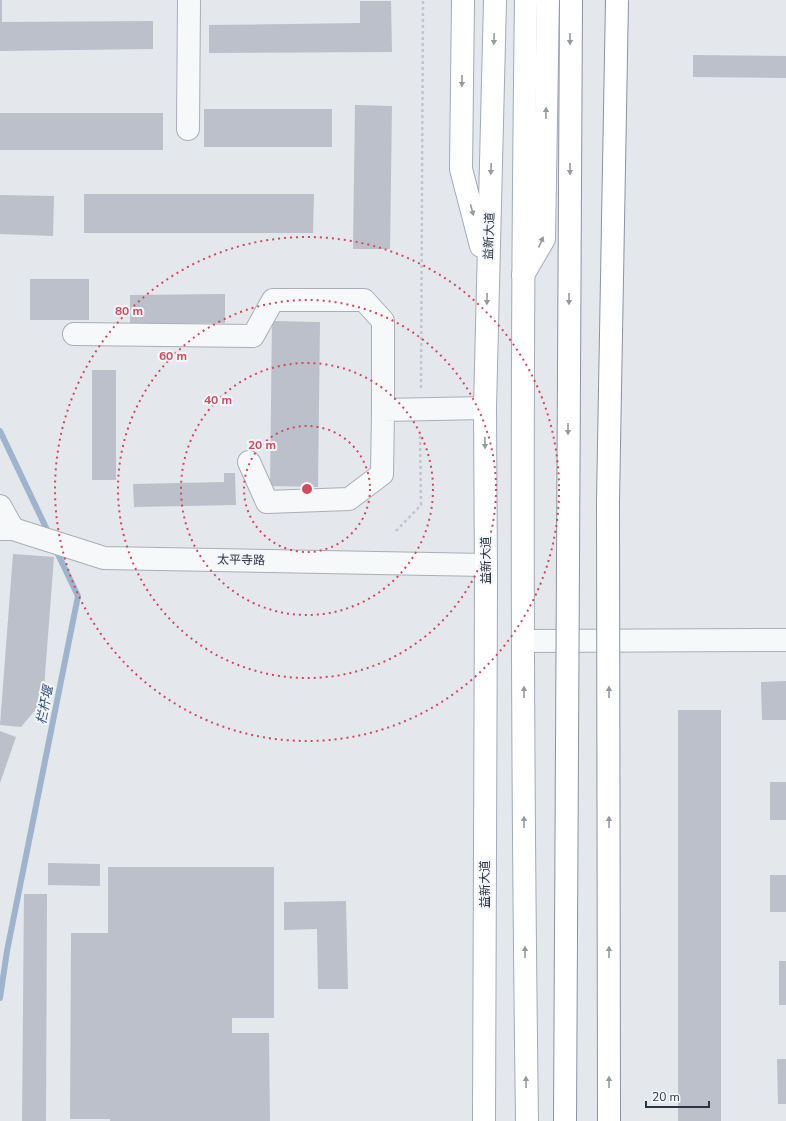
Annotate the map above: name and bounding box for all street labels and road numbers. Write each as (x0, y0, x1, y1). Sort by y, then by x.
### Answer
street label: 益新大道 (480, 212, 498, 260)
street label: 益新大道 (478, 536, 494, 584)
street label: 太平寺路 (217, 552, 265, 568)
street label: 益新大道 (477, 860, 493, 908)

